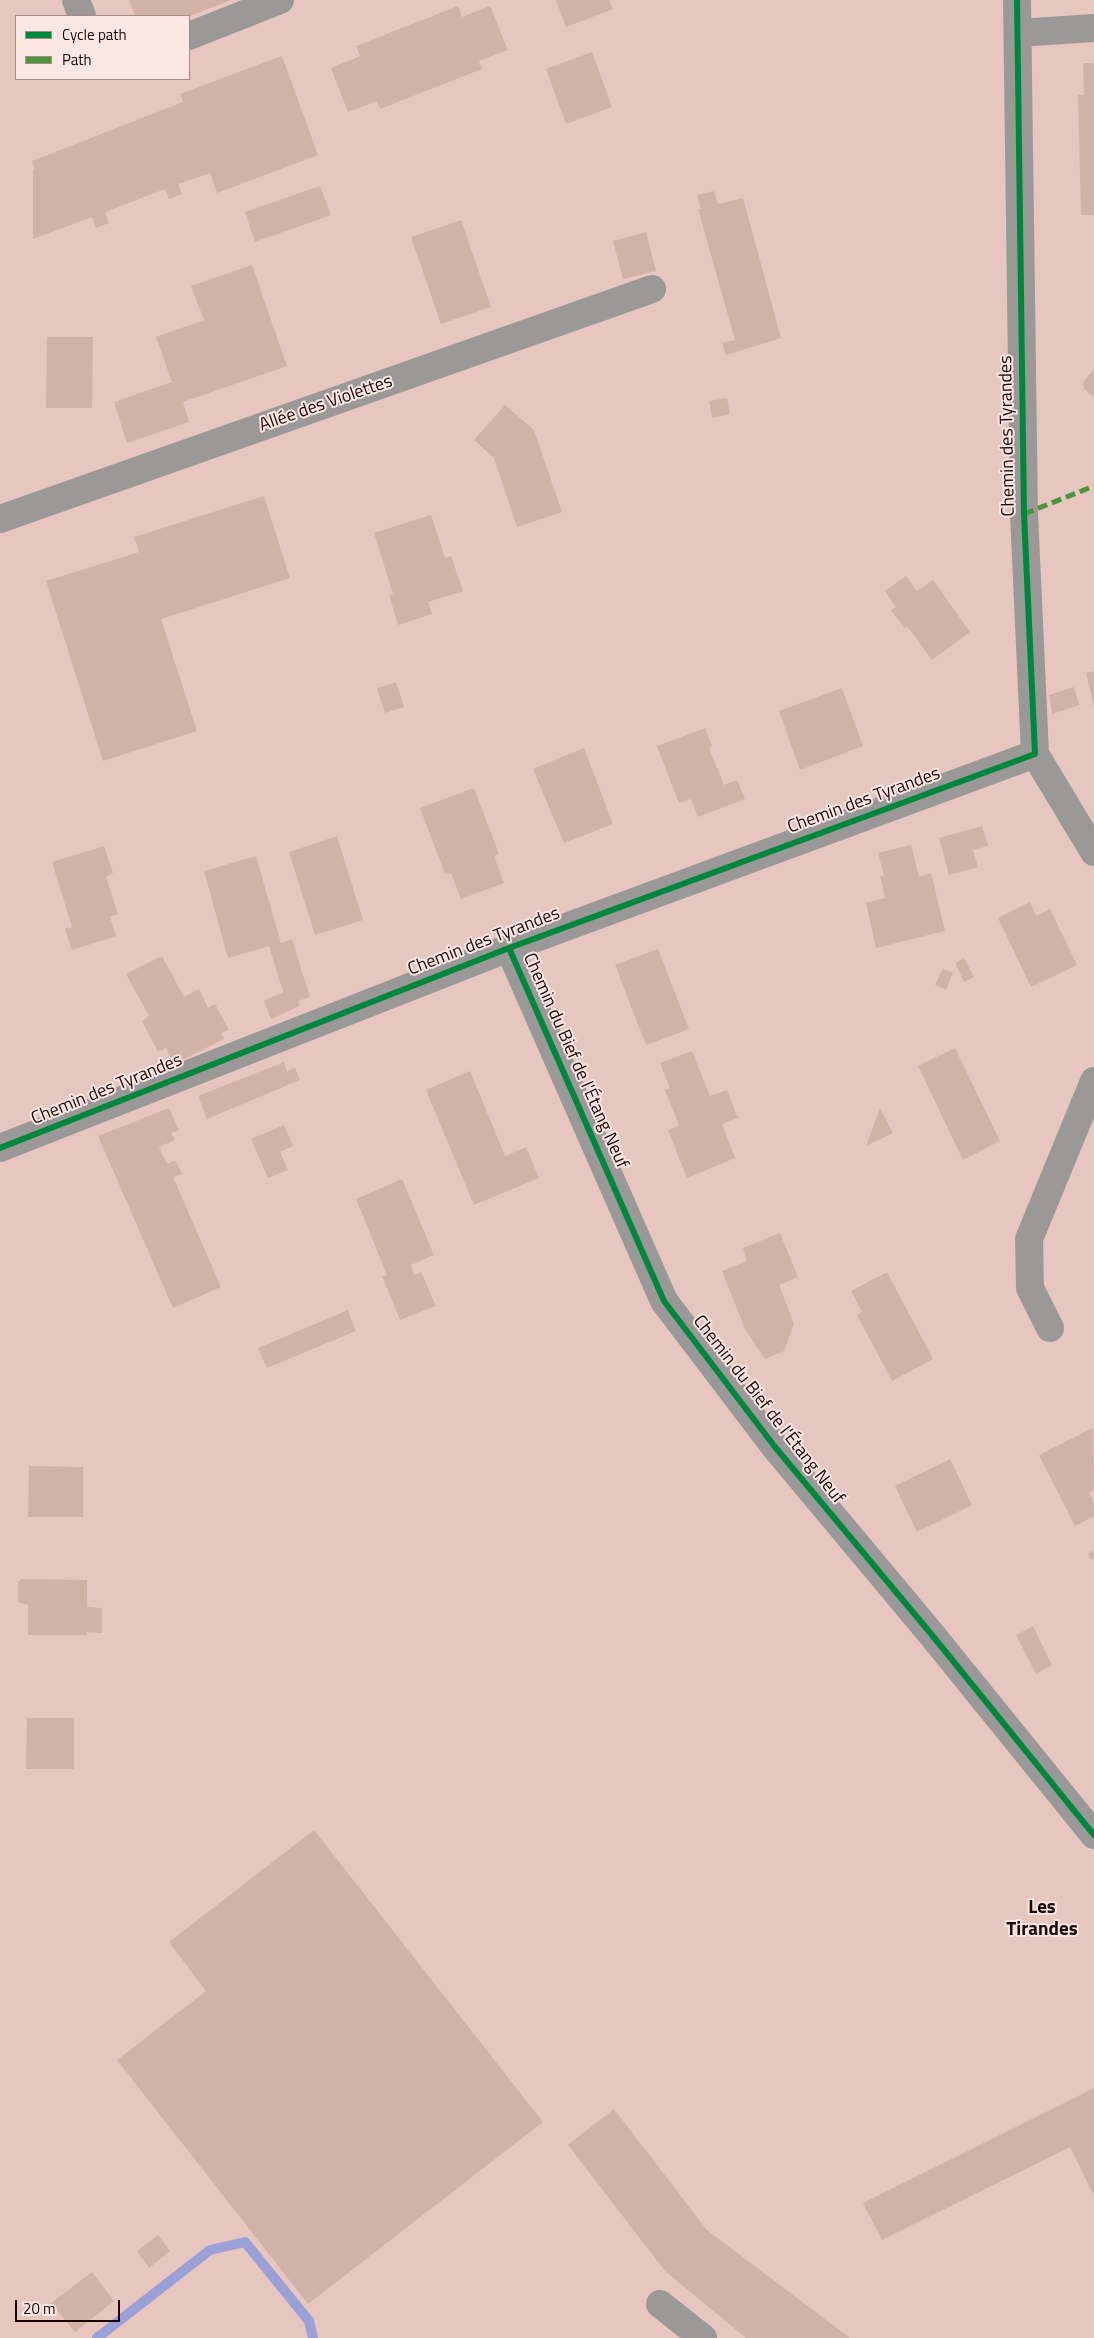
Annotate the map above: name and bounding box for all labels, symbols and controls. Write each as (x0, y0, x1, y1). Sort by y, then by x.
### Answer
legend (15, 15, 190, 80)
text: Cycle path (62, 23, 127, 46)
text: Path (62, 48, 92, 71)
street label: Chemin des Tyrandes (996, 355, 1020, 517)
street label: Allée des Violettes (257, 371, 395, 437)
street label: Chemin des Tyrandes (785, 763, 943, 839)
street label: Chemin des Tyrandes (405, 903, 563, 981)
street label: Chemin du Bief de l'Étang Neuf (518, 950, 632, 1172)
street label: Chemin des Tyrandes (28, 1050, 186, 1130)
street label: Chemin du Bief de l'Étang Neuf (688, 1311, 848, 1509)
district label: Les Tirandes (1006, 1897, 1078, 1941)
scale bar (18, 2290, 122, 2322)
text: 20 m (23, 2297, 56, 2320)

